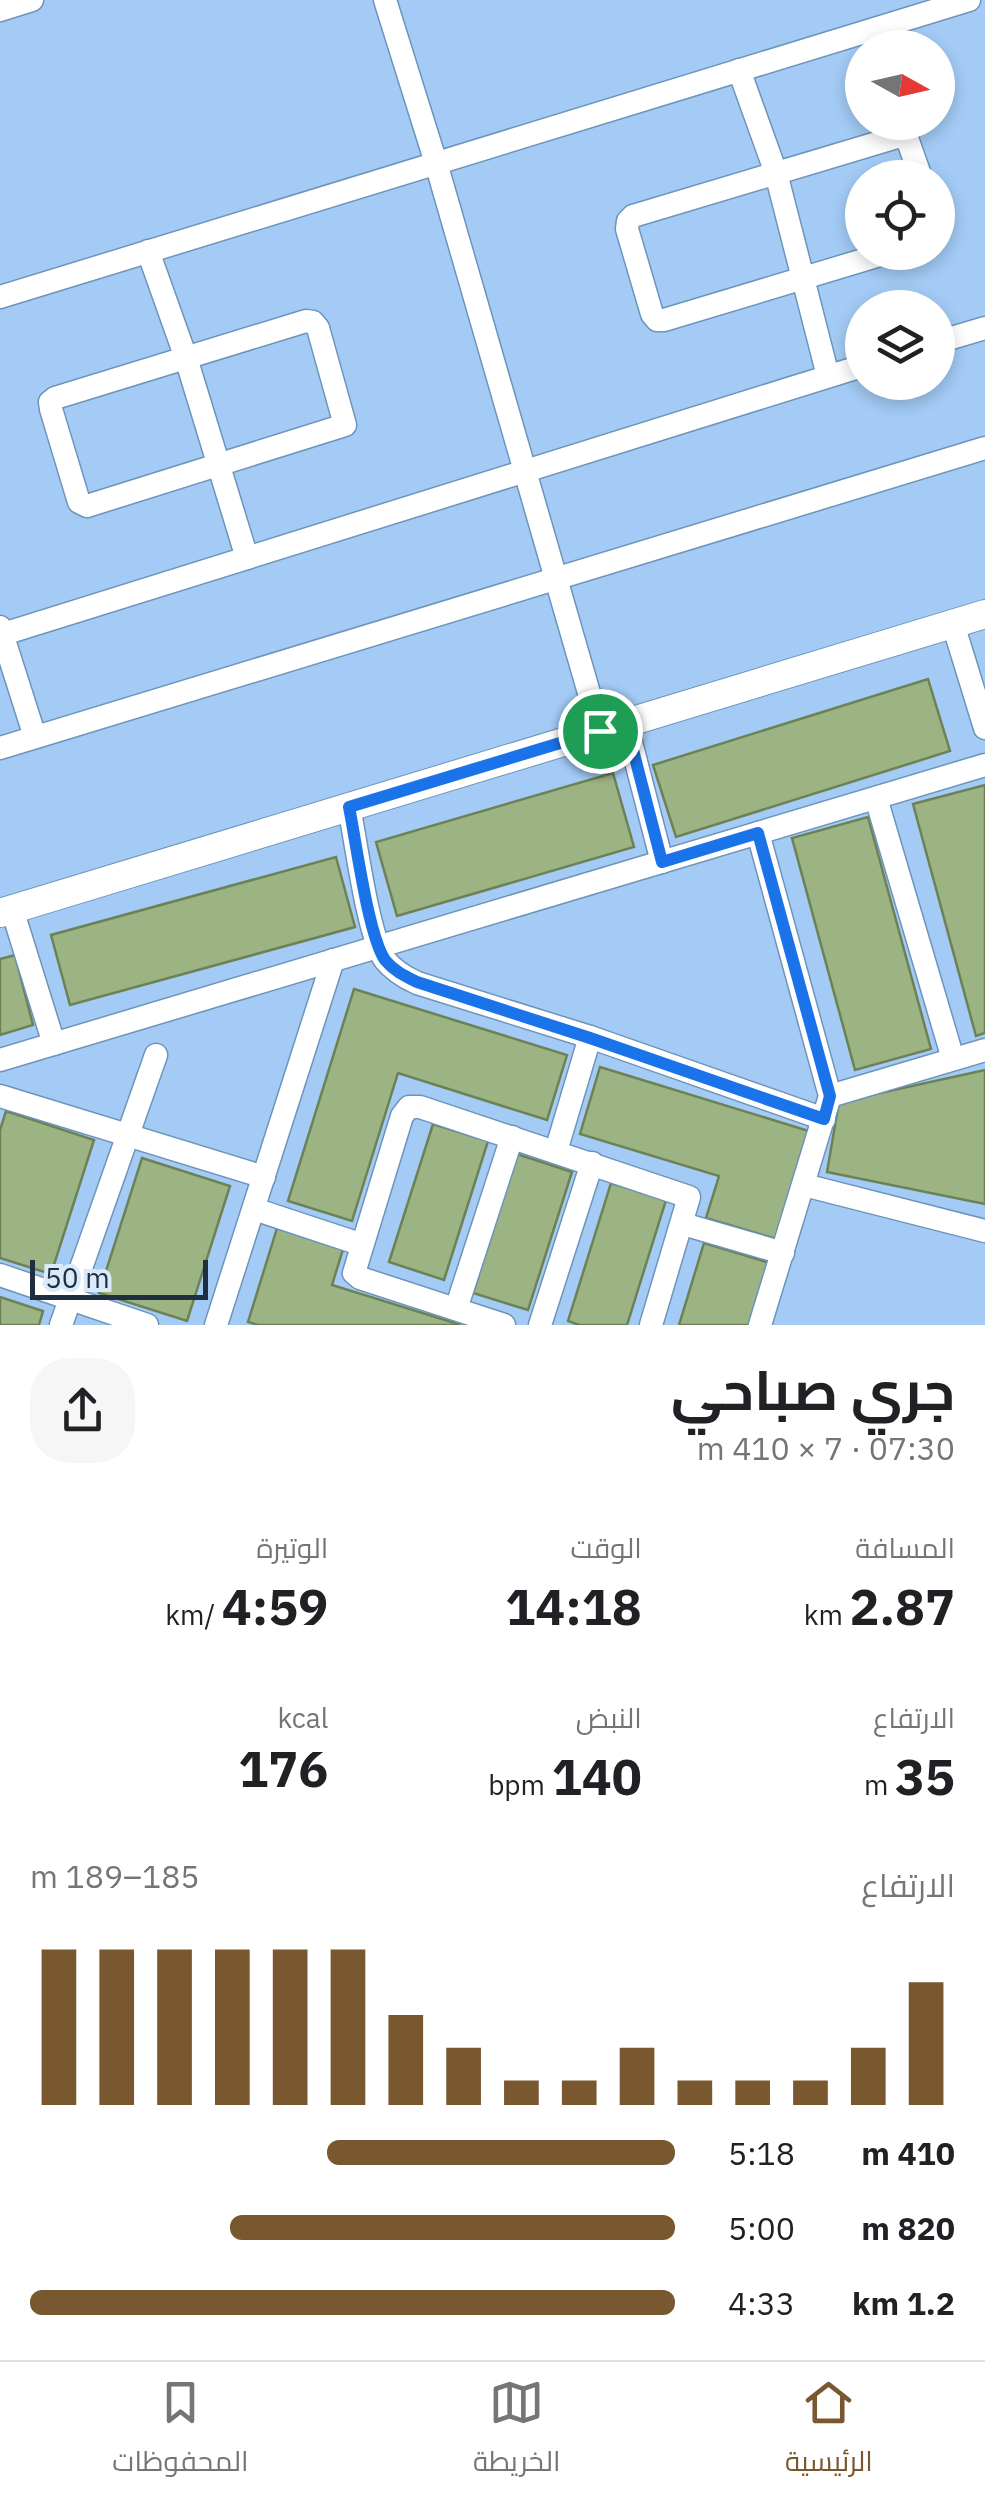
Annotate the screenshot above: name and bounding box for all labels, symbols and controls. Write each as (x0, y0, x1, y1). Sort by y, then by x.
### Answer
north arrow (845, 30, 955, 140)
map controls (845, 30, 955, 400)
button: locate (845, 160, 955, 270)
button: layers (845, 290, 955, 400)
pin (558, 689, 643, 774)
icon: arrive (573, 704, 628, 759)
scale bar (30, 1255, 208, 1300)
text: 50 m (45, 1259, 110, 1296)
text: جري صباحي (671, 1354, 955, 1425)
button: share (30, 1358, 135, 1463)
text: 07:30 · 7 × 410 m (697, 1427, 955, 1469)
text: الوتيرة (256, 1529, 328, 1566)
text: الوقت (570, 1529, 642, 1566)
text: المسافة (855, 1529, 955, 1566)
text: 4:59 (222, 1574, 328, 1639)
text: 14:18 (505, 1574, 642, 1639)
text: 2.87 (850, 1574, 955, 1639)
text: /km (165, 1596, 222, 1633)
text: km (804, 1596, 850, 1633)
text: kcal (277, 1699, 328, 1736)
text: النبض (576, 1699, 642, 1736)
text: الارتفاع (873, 1699, 955, 1736)
text: 176 (238, 1736, 328, 1801)
text: 140 (552, 1744, 642, 1809)
text: 35 (895, 1744, 955, 1809)
text: bpm (488, 1766, 552, 1803)
text: m (864, 1766, 895, 1803)
text: 185–189 m (30, 1855, 200, 1897)
text: الارتفاع (861, 1864, 955, 1906)
text: 5:18 (728, 2132, 795, 2174)
text: 410 m (861, 2132, 955, 2174)
text: 5:00 (728, 2207, 795, 2249)
text: 820 m (861, 2207, 955, 2249)
text: 4:33 (728, 2282, 795, 2324)
text: 1.2 km (852, 2282, 955, 2324)
tab: المحفوظات (112, 2375, 249, 2487)
tab: الخريطة (473, 2375, 560, 2487)
tab: الرئيسية (785, 2375, 873, 2487)

